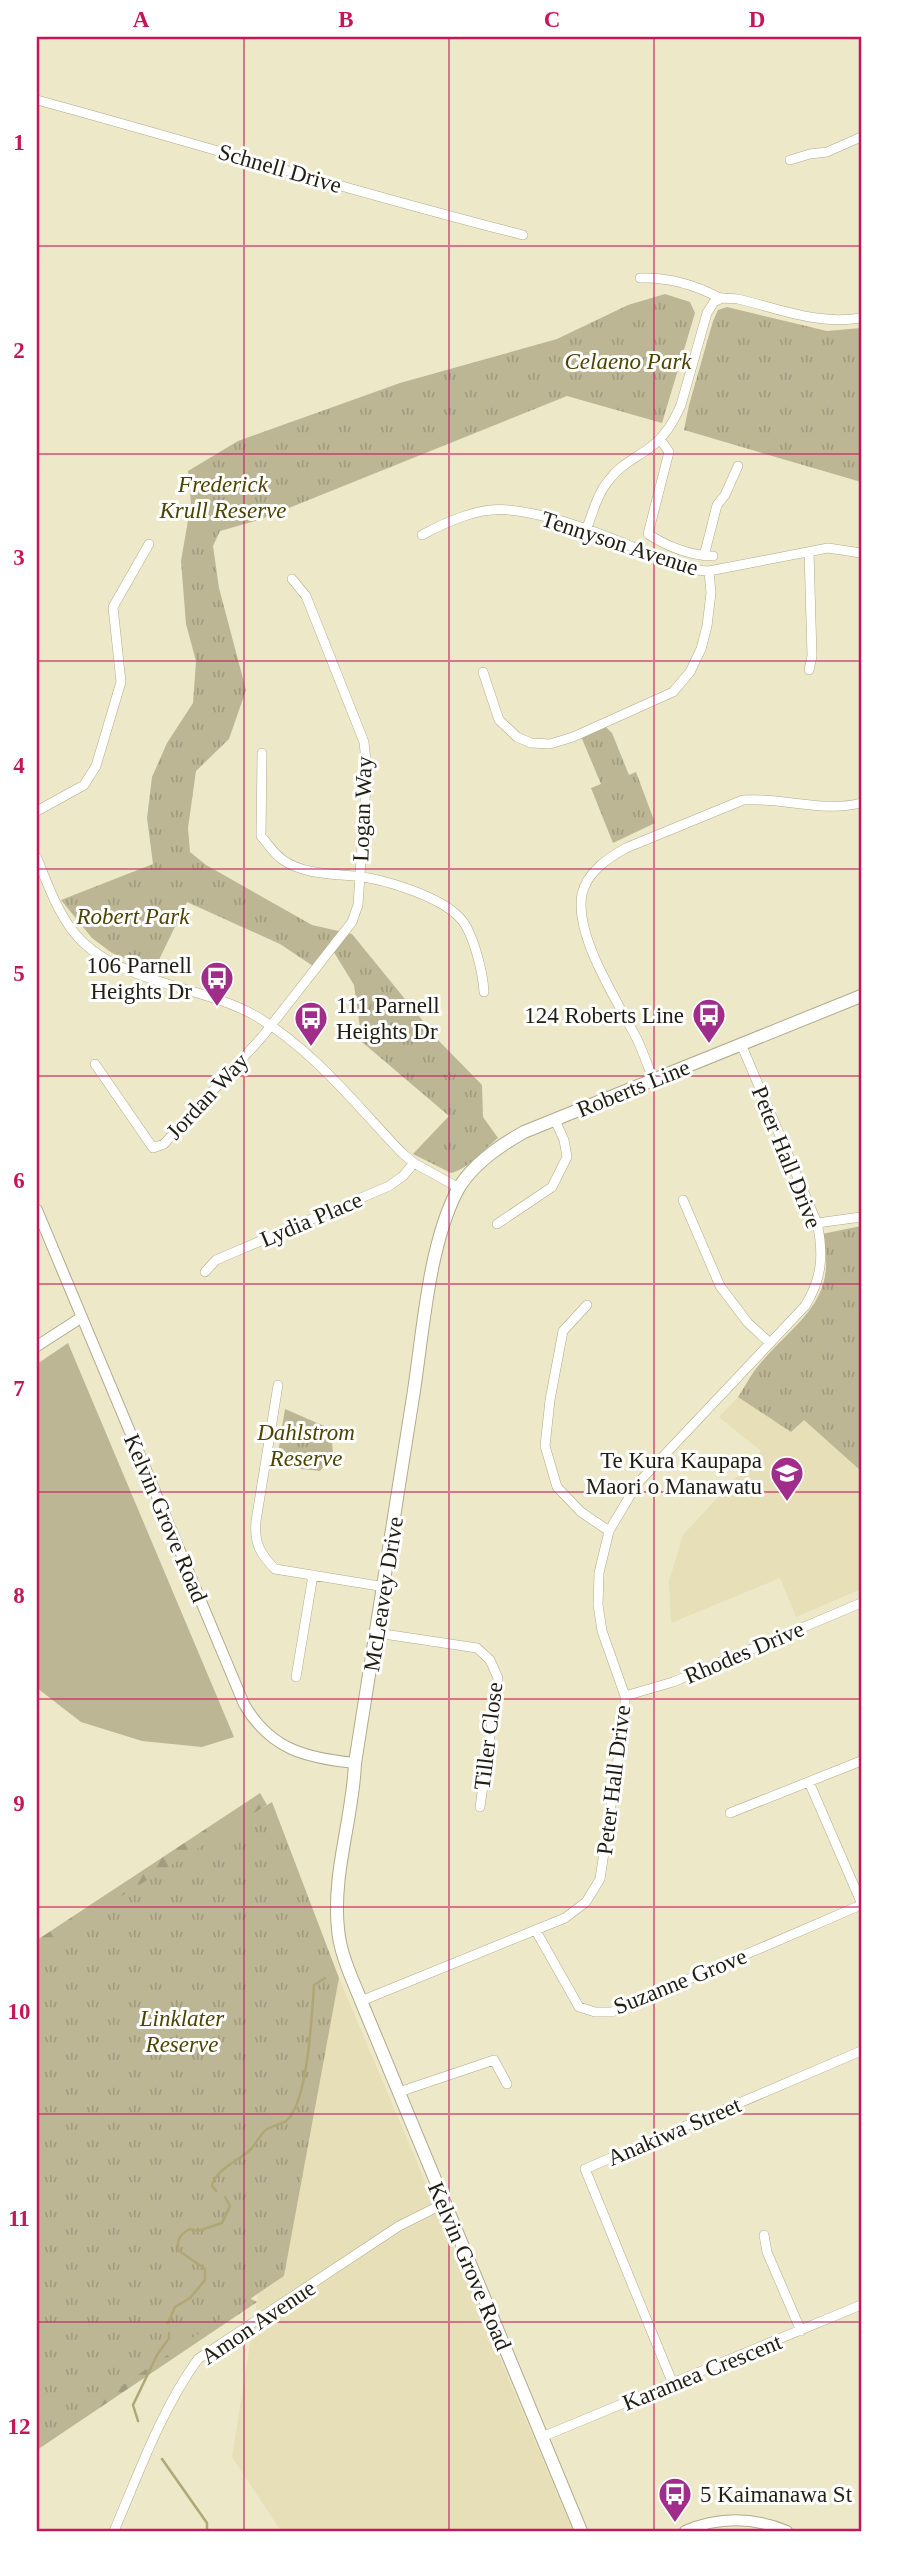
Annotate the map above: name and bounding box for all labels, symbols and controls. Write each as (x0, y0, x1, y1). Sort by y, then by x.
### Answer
text: A (133, 7, 150, 32)
text: B (338, 7, 354, 32)
text: C (544, 7, 560, 32)
text: D (749, 7, 765, 32)
text: 1 (13, 130, 25, 155)
street label: Schnell Drive (215, 139, 344, 198)
text: 2 (13, 338, 25, 363)
park label: Celaeno Park (564, 349, 692, 374)
park label: Frederick Krull Reserve (158, 472, 287, 523)
street label: Tennyson Avenue (538, 506, 701, 581)
text: 3 (13, 545, 25, 570)
text: 4 (13, 753, 25, 778)
street label: Logan Way (348, 755, 377, 862)
park label: Robert Park (75, 904, 190, 929)
place label: 106 Parnell Heights Dr (87, 953, 192, 1004)
bus stop icon: 106 Parnell Heights Dr (198, 959, 236, 1008)
text: 5 (13, 961, 25, 986)
place label: 111 Parnell Heights Dr (336, 993, 440, 1044)
bus stop icon: 124 Roberts Line (690, 996, 728, 1045)
bus stop icon: 111 Parnell Heights Dr (292, 999, 330, 1048)
place label: 124 Roberts Line (524, 1003, 684, 1028)
street label: Jordan Way (161, 1048, 254, 1144)
street label: Roberts Line (573, 1054, 693, 1122)
street label: Peter Hall Drive (747, 1083, 826, 1232)
text: 6 (13, 1168, 25, 1193)
street label: Lydia Place (257, 1187, 366, 1252)
text: 7 (13, 1376, 25, 1401)
park label: Dahlstrom Reserve (256, 1420, 355, 1471)
street label: Kelvin Grove Road (119, 1430, 212, 1606)
place label: Te Kura Kaupapa Maori o Manawatu (586, 1448, 762, 1499)
school or university icon: Te Kura Kaupapa Maori o Manawatu (768, 1454, 806, 1503)
street label: McLeavey Drive (359, 1515, 408, 1673)
text: 8 (13, 1583, 25, 1608)
street label: Rhodes Drive (681, 1616, 808, 1689)
street label: Tiller Close (469, 1681, 508, 1791)
street label: Peter Hall Drive (592, 1704, 635, 1856)
text: 9 (13, 1791, 25, 1816)
street label: Suzanne Grove (610, 1943, 750, 2019)
text: 10 (8, 1999, 31, 2024)
park label: Linklater Reserve (139, 2006, 225, 2057)
street label: Anakiwa Street (604, 2092, 745, 2171)
street label: Kelvin Grove Road (423, 2178, 516, 2354)
text: 11 (8, 2206, 30, 2231)
street label: Amon Avenue (197, 2275, 320, 2370)
street label: Karamea Crescent (619, 2329, 786, 2416)
text: 12 (8, 2414, 31, 2439)
bus stop icon: 5 Kaimanawa St (656, 2475, 694, 2524)
place label: 5 Kaimanawa St (700, 2482, 853, 2507)

